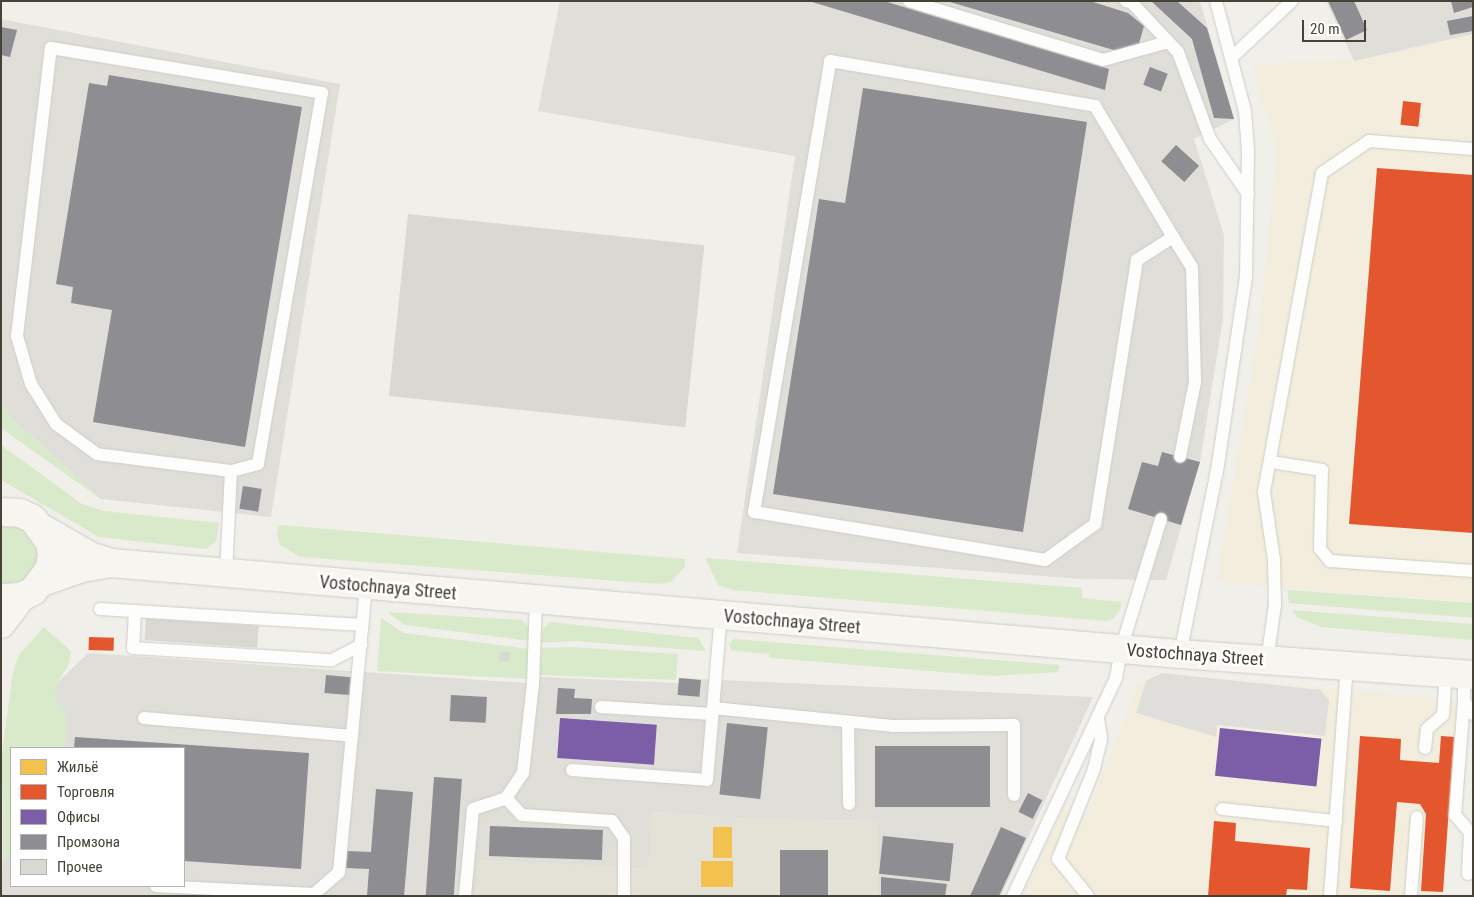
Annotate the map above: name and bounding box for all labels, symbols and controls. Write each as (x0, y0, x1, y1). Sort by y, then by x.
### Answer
scale bar (1304, 10, 1368, 42)
text: 20 m (1310, 20, 1340, 38)
street label: Vostochnaya Street (319, 571, 457, 605)
street label: Vostochnaya Street (723, 605, 861, 639)
street label: Vostochnaya Street (1126, 639, 1264, 671)
legend (10, 747, 185, 887)
text: Жильё (57, 758, 98, 776)
text: Торговля (57, 783, 114, 801)
text: Офисы (57, 808, 100, 826)
text: Промзона (57, 833, 120, 851)
text: Прочее (57, 858, 103, 876)

